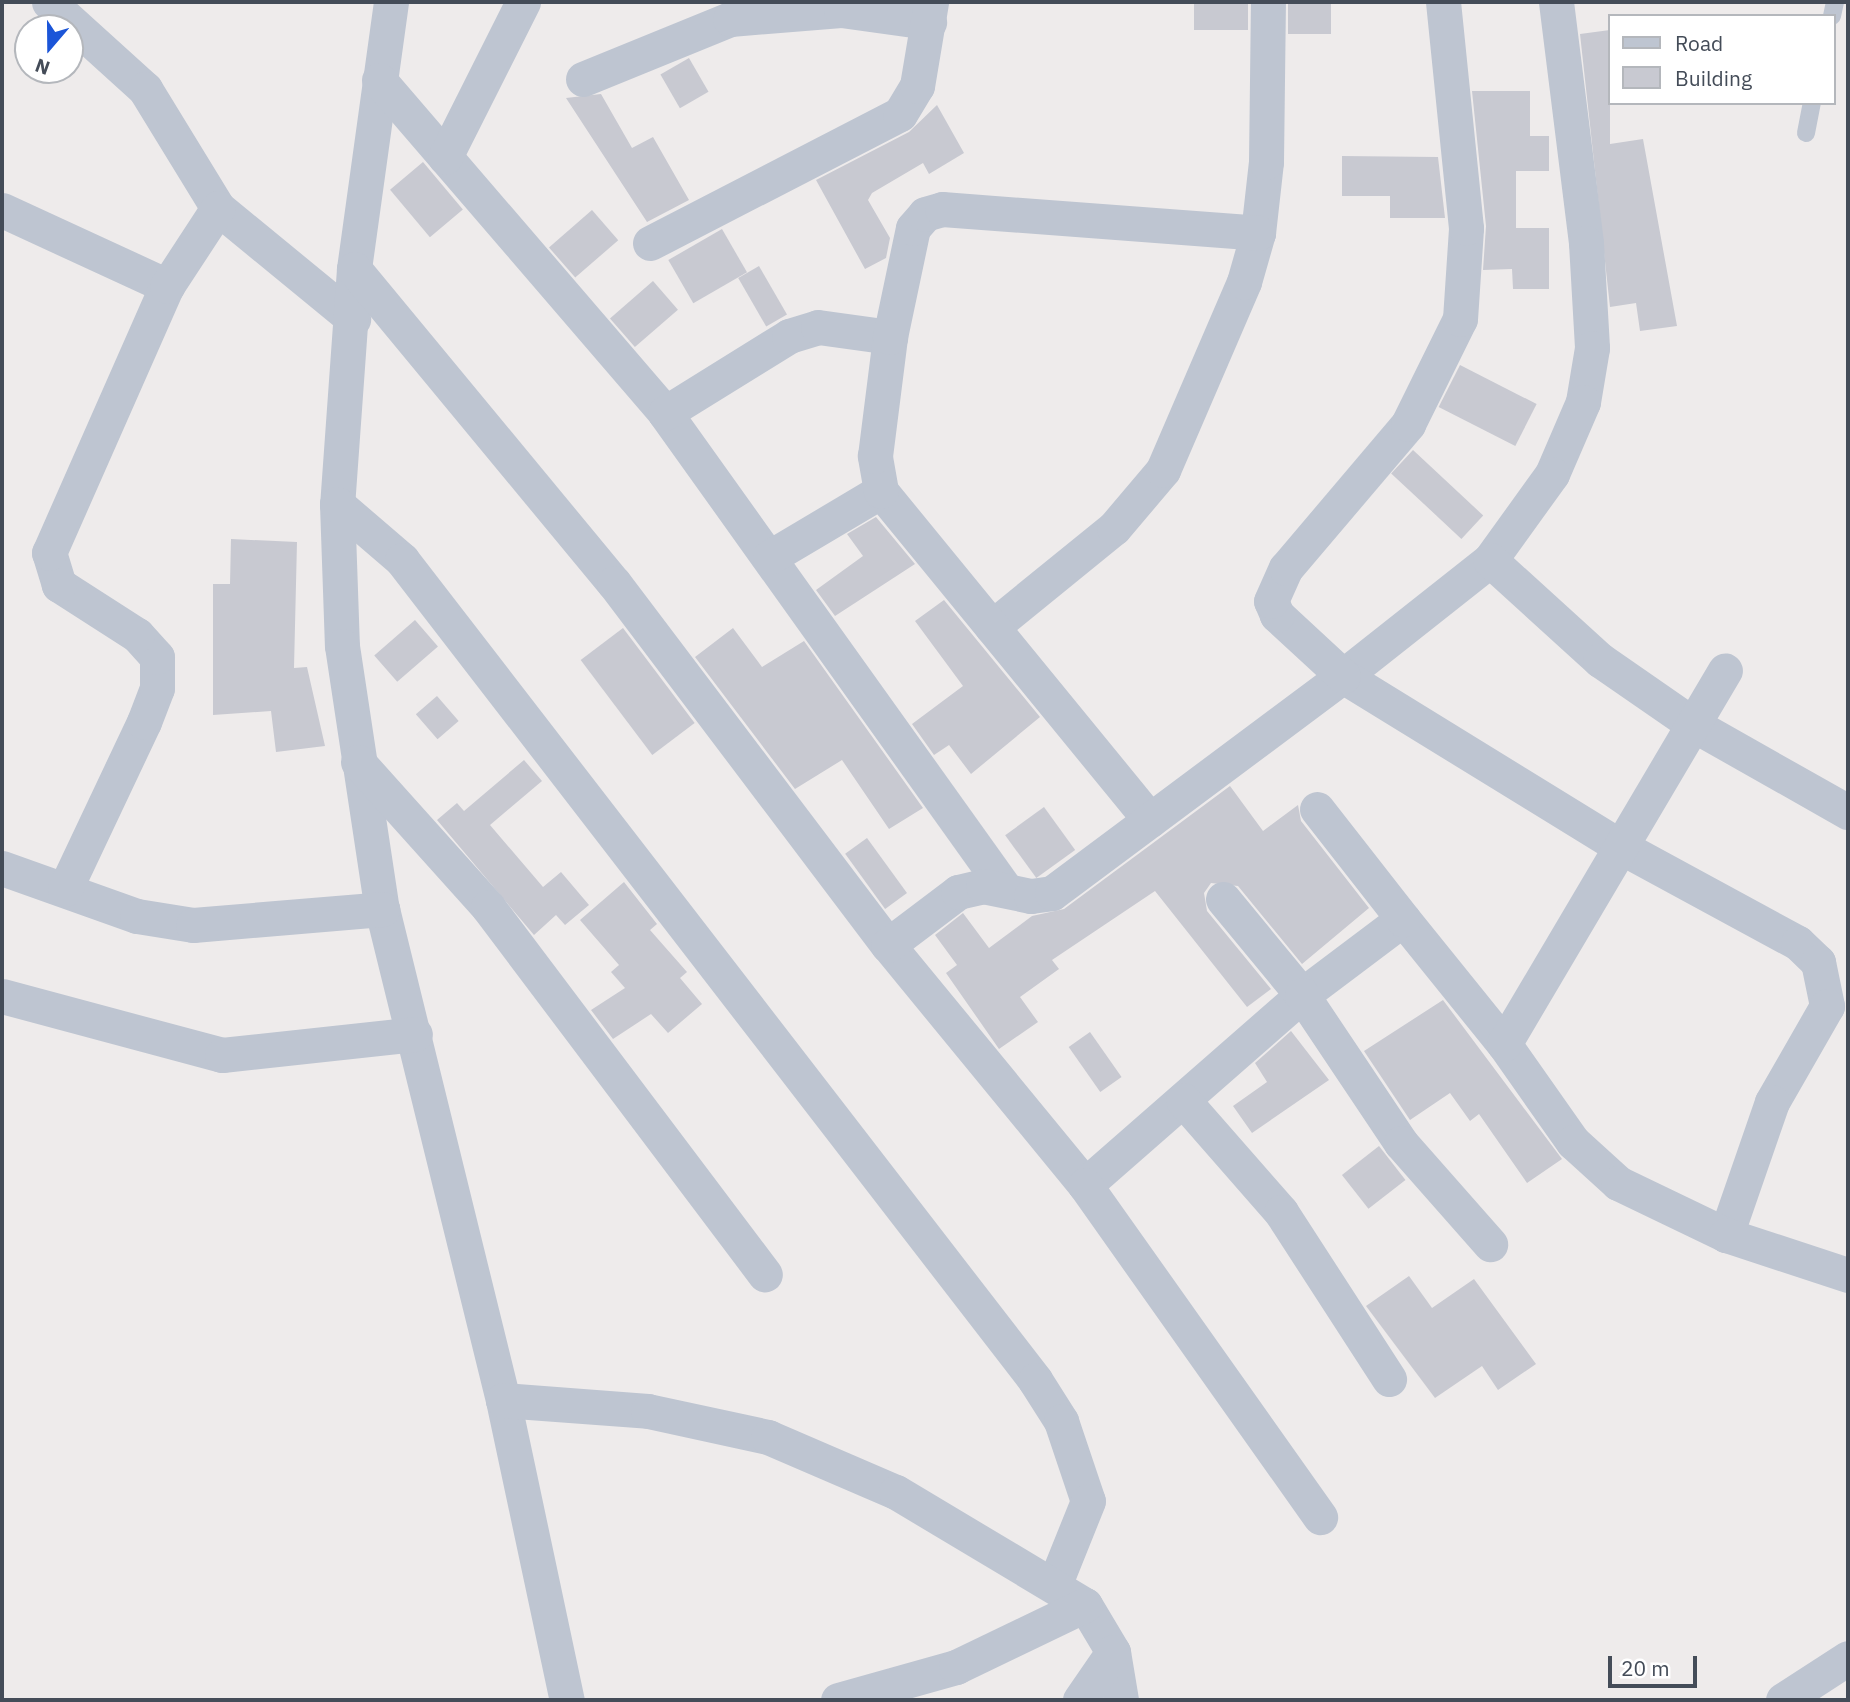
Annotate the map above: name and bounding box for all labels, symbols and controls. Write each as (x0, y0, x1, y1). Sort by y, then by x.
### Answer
north arrow (14, 14, 84, 84)
legend (1608, 14, 1836, 105)
text: Road (1675, 29, 1723, 57)
text: N (32, 53, 53, 80)
text: Building (1675, 64, 1752, 92)
scale bar (1612, 1642, 1701, 1686)
text: 20 m (1621, 1654, 1670, 1682)

